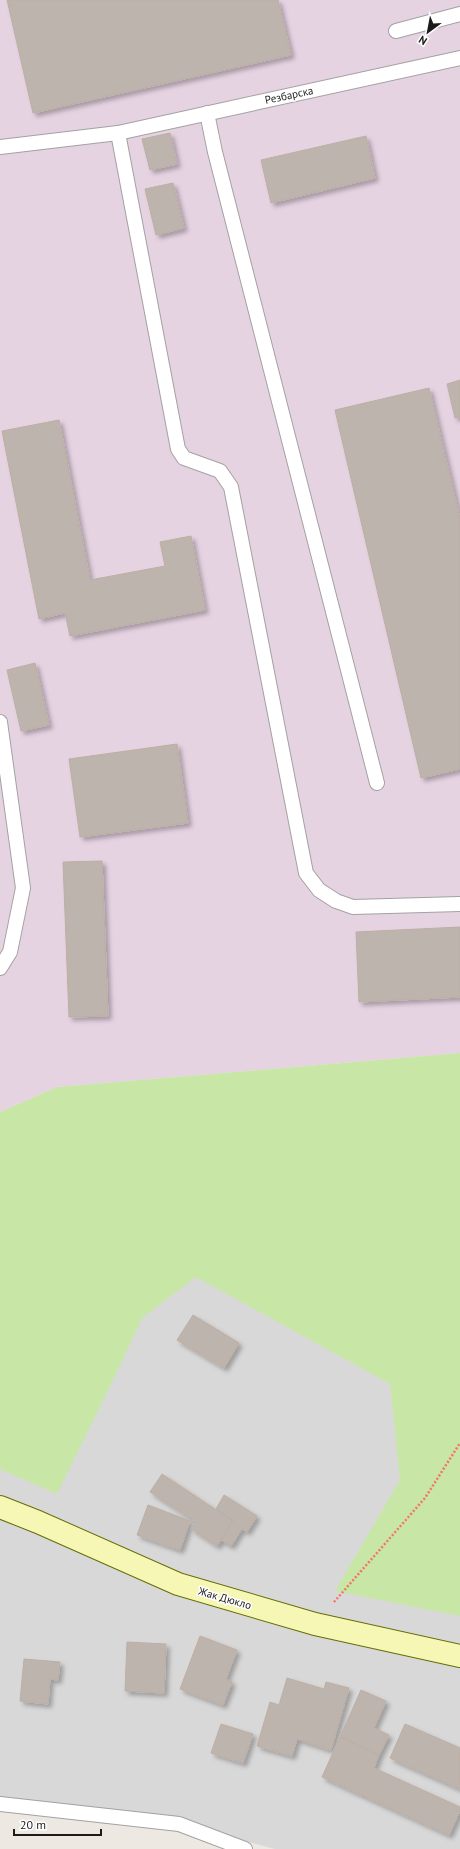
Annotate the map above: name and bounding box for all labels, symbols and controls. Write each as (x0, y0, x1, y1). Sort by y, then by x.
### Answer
north arrow (408, 12, 448, 52)
text: N (416, 33, 429, 48)
street label: Резбарска (263, 83, 315, 107)
street label: Жак Дюкло (196, 1583, 253, 1612)
scale bar (14, 1811, 101, 1837)
text: 20 m (20, 1817, 46, 1832)

